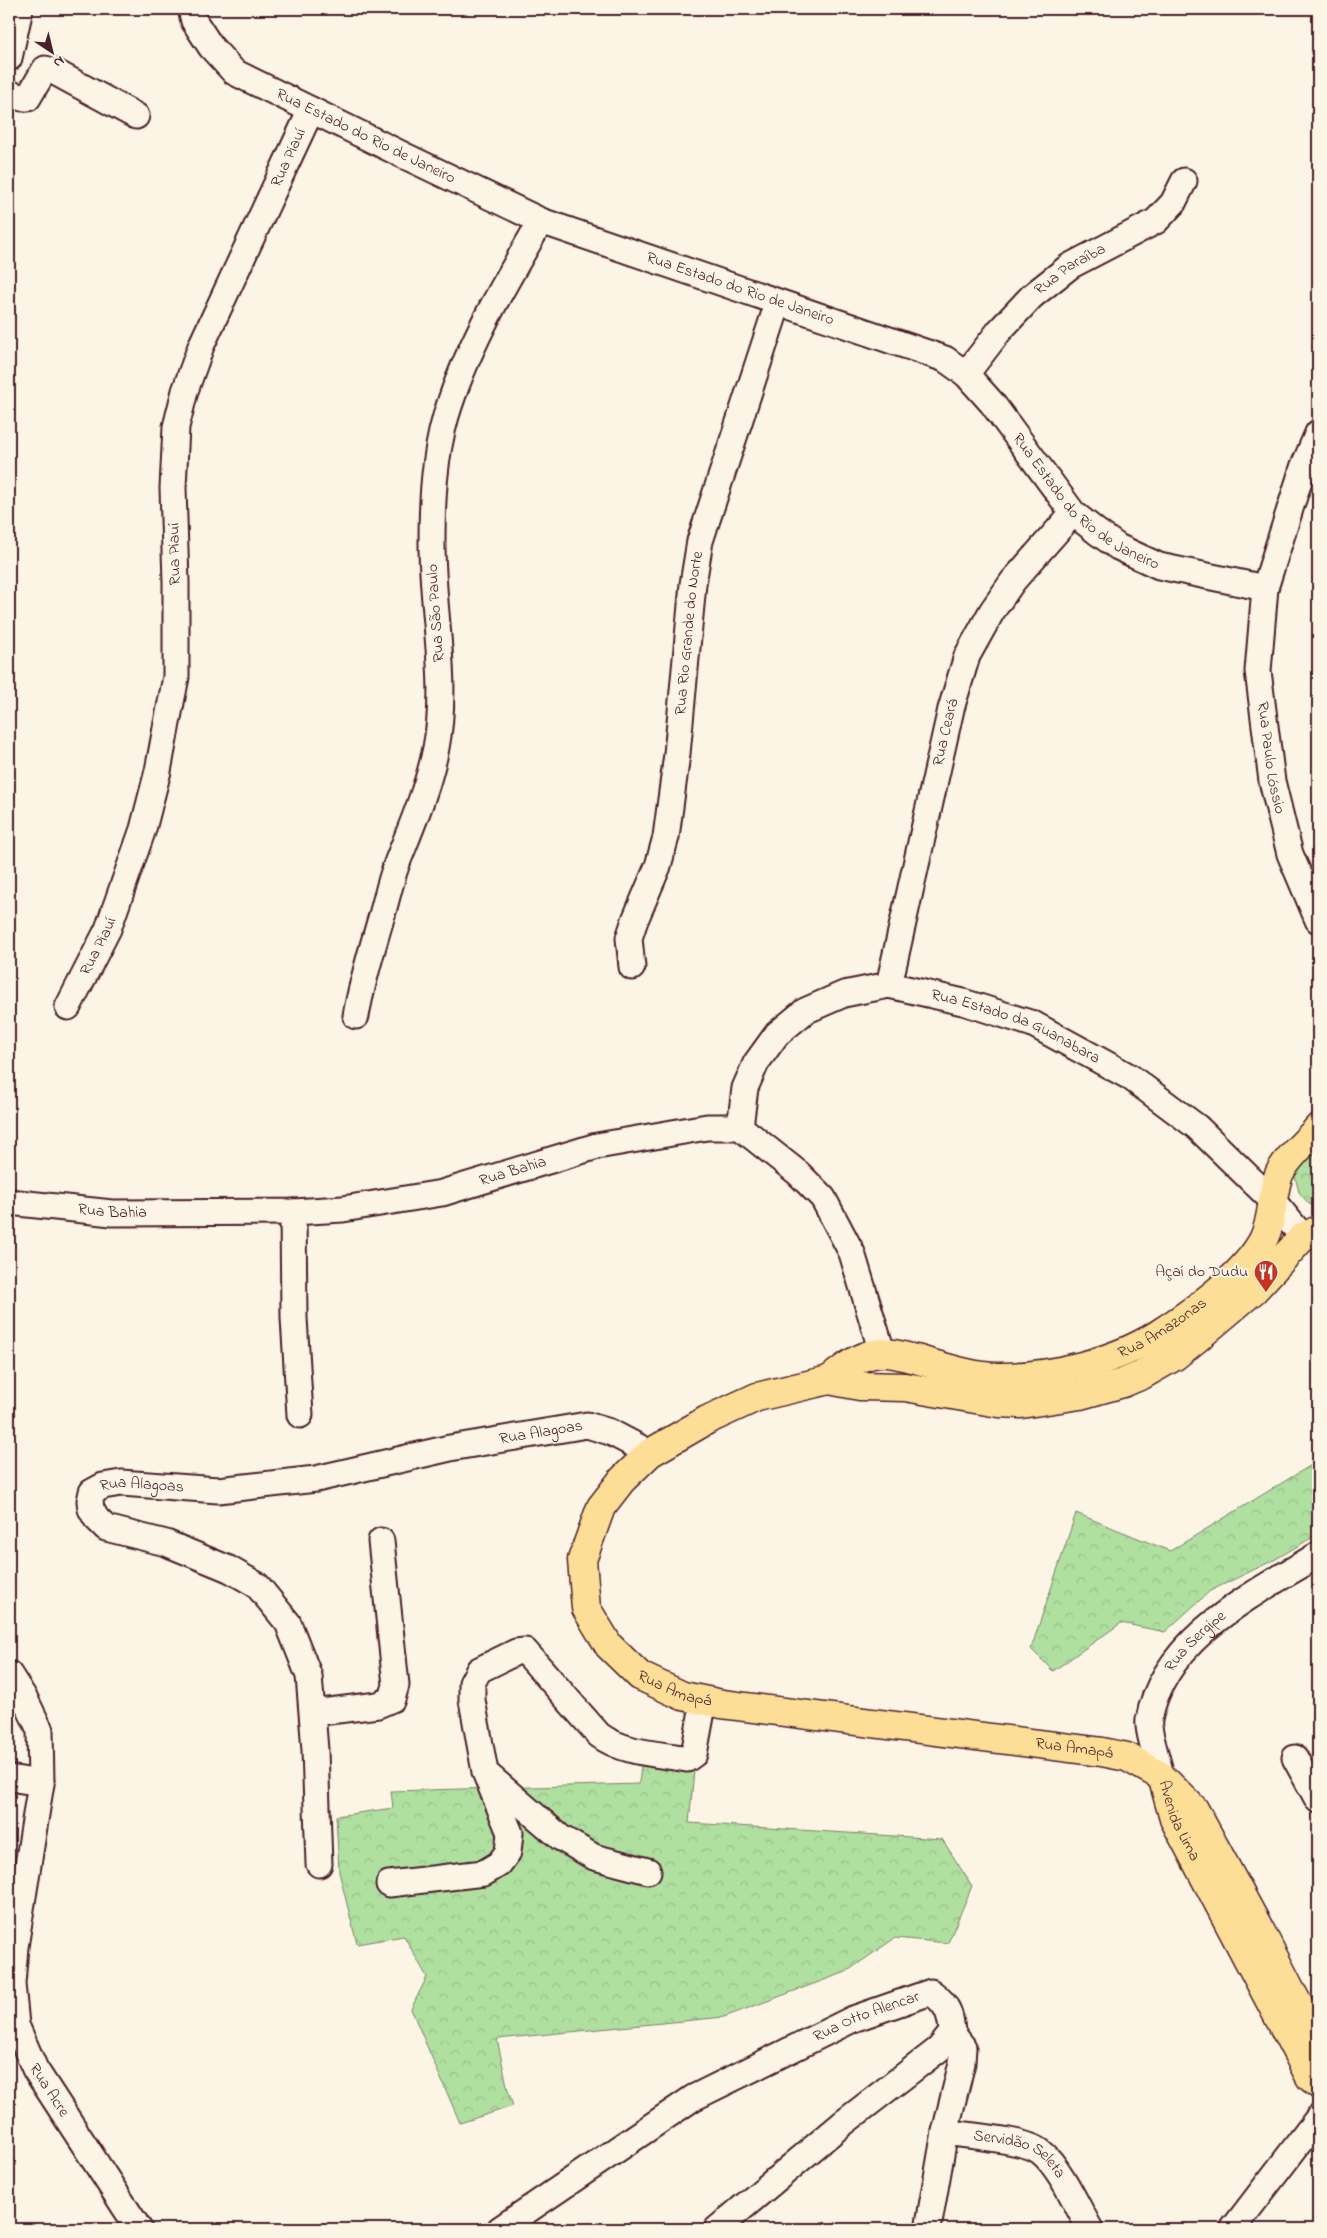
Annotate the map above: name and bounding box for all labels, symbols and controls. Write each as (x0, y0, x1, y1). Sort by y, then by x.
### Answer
north arrow (28, 28, 78, 78)
text: N (49, 50, 68, 73)
street label: Rua Estado do Rio de Janeiro (272, 82, 460, 190)
street label: Rua Piauí (265, 124, 313, 191)
street label: Rua Paraíba (1029, 237, 1110, 302)
street label: Rua Estado do Rio de Janeiro (643, 246, 837, 332)
street label: Rua Estado do Rio de Janeiro (1006, 428, 1163, 576)
street label: Rua Piauí (162, 522, 188, 585)
street label: Rua Rio Grande do Norte (669, 549, 710, 716)
street label: Rua São Paulo (421, 563, 451, 663)
street label: Rua Ceará (927, 696, 965, 768)
street label: Rua Paulo Lóssio (1250, 700, 1292, 817)
street label: Rua Piauí (74, 914, 123, 980)
street label: Rua Estado da Guanabara (929, 983, 1104, 1070)
street label: Rua Bahia (476, 1150, 549, 1193)
street label: Rua Bahia (77, 1197, 147, 1225)
restaurant icon: Açaí do Dudu (1253, 1259, 1279, 1293)
place label: Açaí do Dudu (1155, 1260, 1248, 1284)
street label: Rua Amazonas (1114, 1292, 1212, 1365)
street label: Rua Alagoas (498, 1414, 585, 1451)
street label: Rua Alagoas (98, 1471, 185, 1500)
street label: Rua Sergipe (1159, 1604, 1232, 1677)
street label: Rua Amapá (633, 1664, 714, 1714)
street label: Rua Amapá (1034, 1732, 1115, 1766)
street label: Avenida Lima (1152, 1778, 1206, 1866)
street label: Rua Otto Alencar (809, 1985, 923, 2049)
street label: Rua Acre (23, 2059, 76, 2123)
street label: Servidão Seleta (972, 2124, 1071, 2184)

